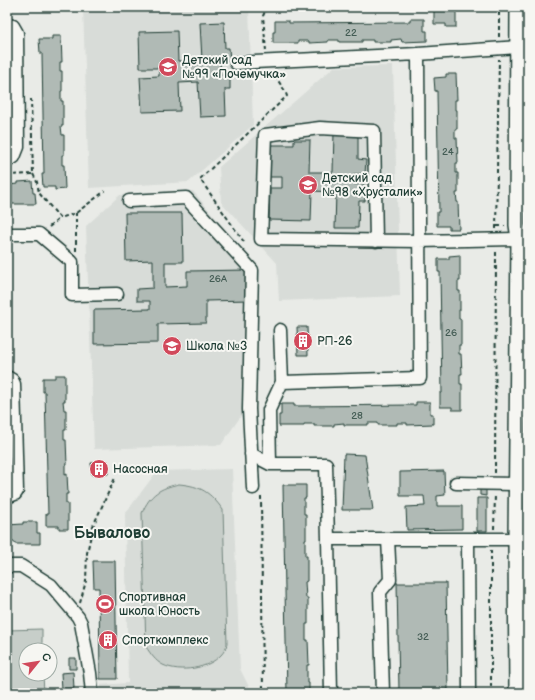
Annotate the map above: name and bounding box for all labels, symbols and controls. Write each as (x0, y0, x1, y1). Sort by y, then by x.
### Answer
house number: 22 (345, 27, 357, 39)
place label: Детский сад №99 «Почемучка» (182, 53, 286, 82)
school or university icon: Детский сад №99 «Почемучка» (157, 56, 179, 78)
house number: 24 (442, 146, 454, 158)
place label: Детский сад №98 «Хрусталик» (322, 171, 423, 200)
school or university icon: Детский сад №98 «Хрусталик» (297, 174, 319, 196)
house number: 26А (209, 273, 228, 285)
house number: 26 (445, 327, 457, 339)
building icon: РП-26 (292, 330, 314, 352)
place label: РП-26 (317, 334, 352, 349)
school or university icon: Школа №3 (161, 335, 183, 357)
place label: Школа №3 (186, 339, 247, 354)
house number: 28 (351, 410, 363, 422)
building icon: Насосная (88, 458, 110, 480)
place label: Насосная (113, 462, 168, 477)
district label: Бывалово (74, 524, 150, 543)
place label: Спортивная школа Юность (119, 590, 200, 619)
sports icon: Спортивная школа Юность (94, 593, 116, 615)
building icon: Спорткомплекс (97, 629, 119, 651)
house number: 32 (417, 631, 429, 643)
place label: Спорткомплекс (122, 633, 208, 648)
north arrow (18, 642, 58, 682)
text: С (39, 651, 54, 664)

